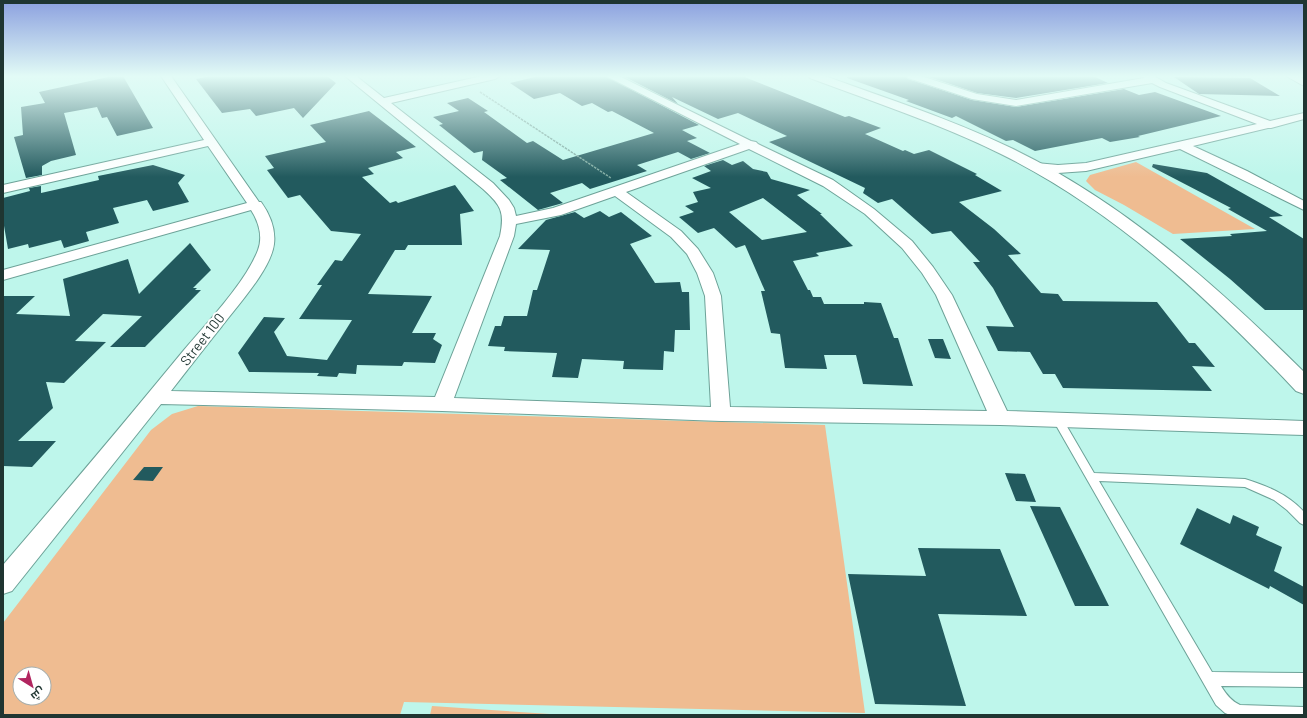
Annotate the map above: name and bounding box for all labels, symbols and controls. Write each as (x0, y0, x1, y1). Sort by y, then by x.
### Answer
street label: Street 100 (176, 309, 228, 369)
north arrow (12, 666, 52, 706)
text: ش (28, 684, 48, 704)

